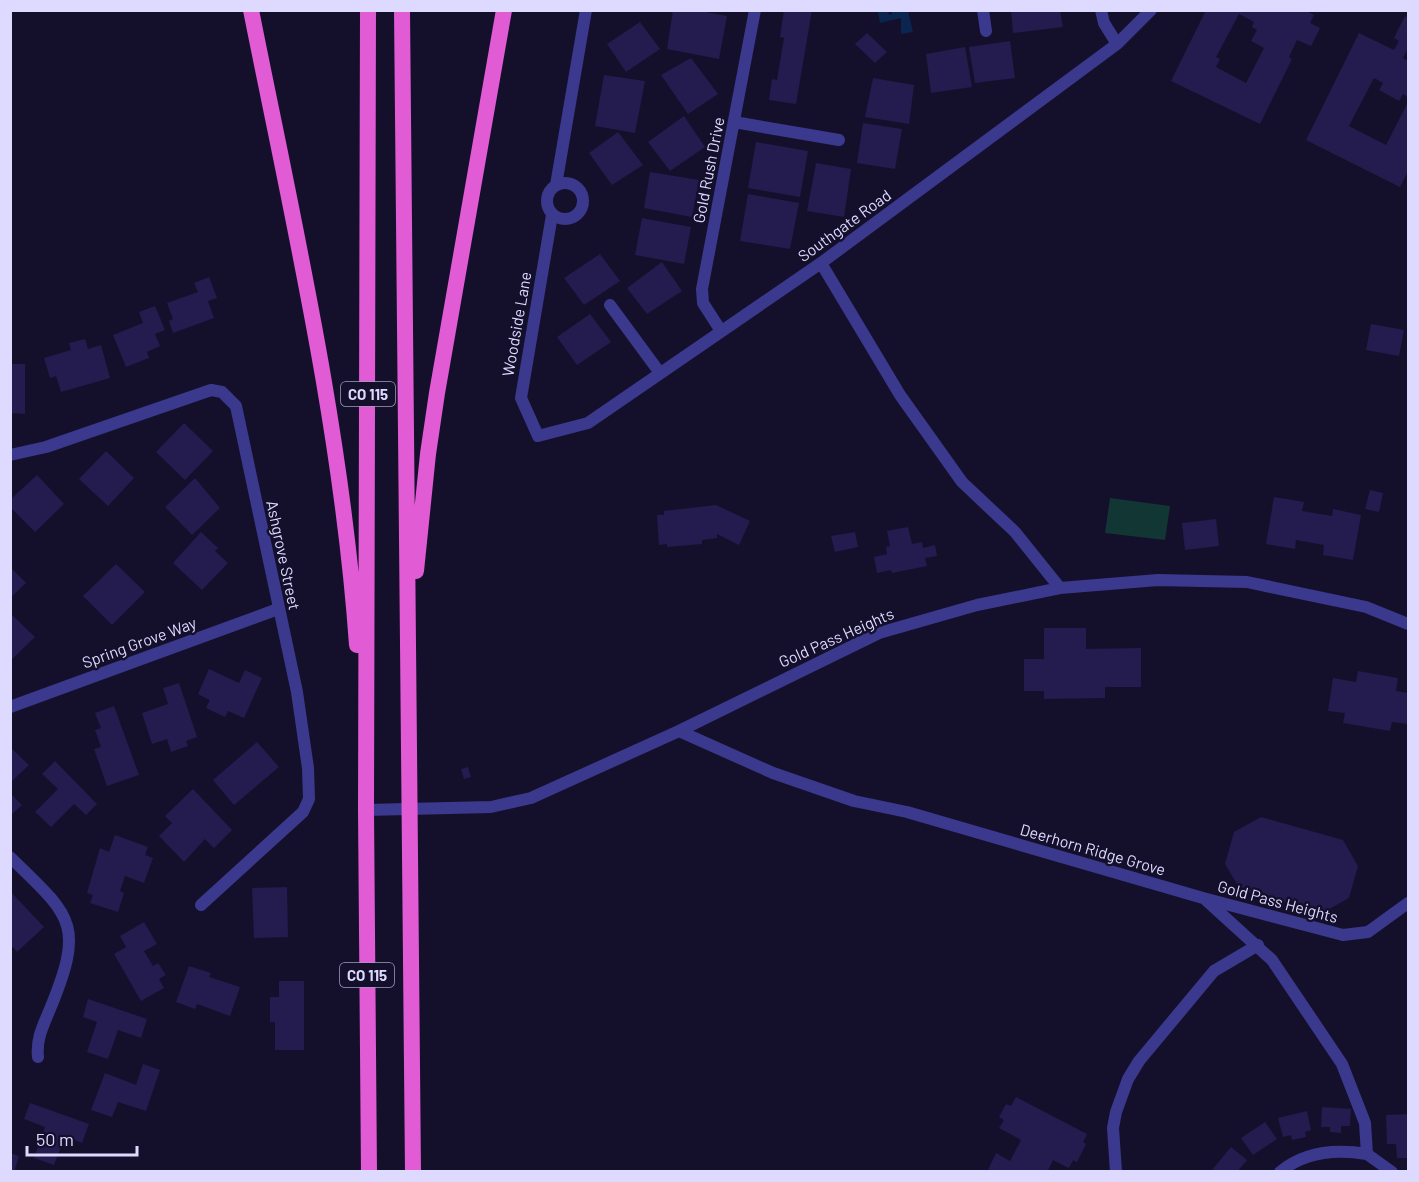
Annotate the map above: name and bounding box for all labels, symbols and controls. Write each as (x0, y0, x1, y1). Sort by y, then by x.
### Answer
street label: Gold Rush Drive (688, 115, 728, 225)
street label: Southgate Road (794, 185, 894, 265)
street label: Woodside Lane (497, 270, 535, 378)
road number: CO 115 (341, 382, 395, 406)
street label: Ashgrove Street (263, 499, 305, 611)
street label: Gold Pass Heights (776, 603, 896, 671)
street label: Spring Grove Way (79, 612, 199, 671)
street label: Deerhorn Ridge Grove (1018, 819, 1168, 879)
street label: Gold Pass Heights (1216, 876, 1340, 926)
road number: CO 115 (340, 963, 394, 987)
scale bar (27, 1119, 136, 1157)
text: 50 m (36, 1128, 74, 1150)

